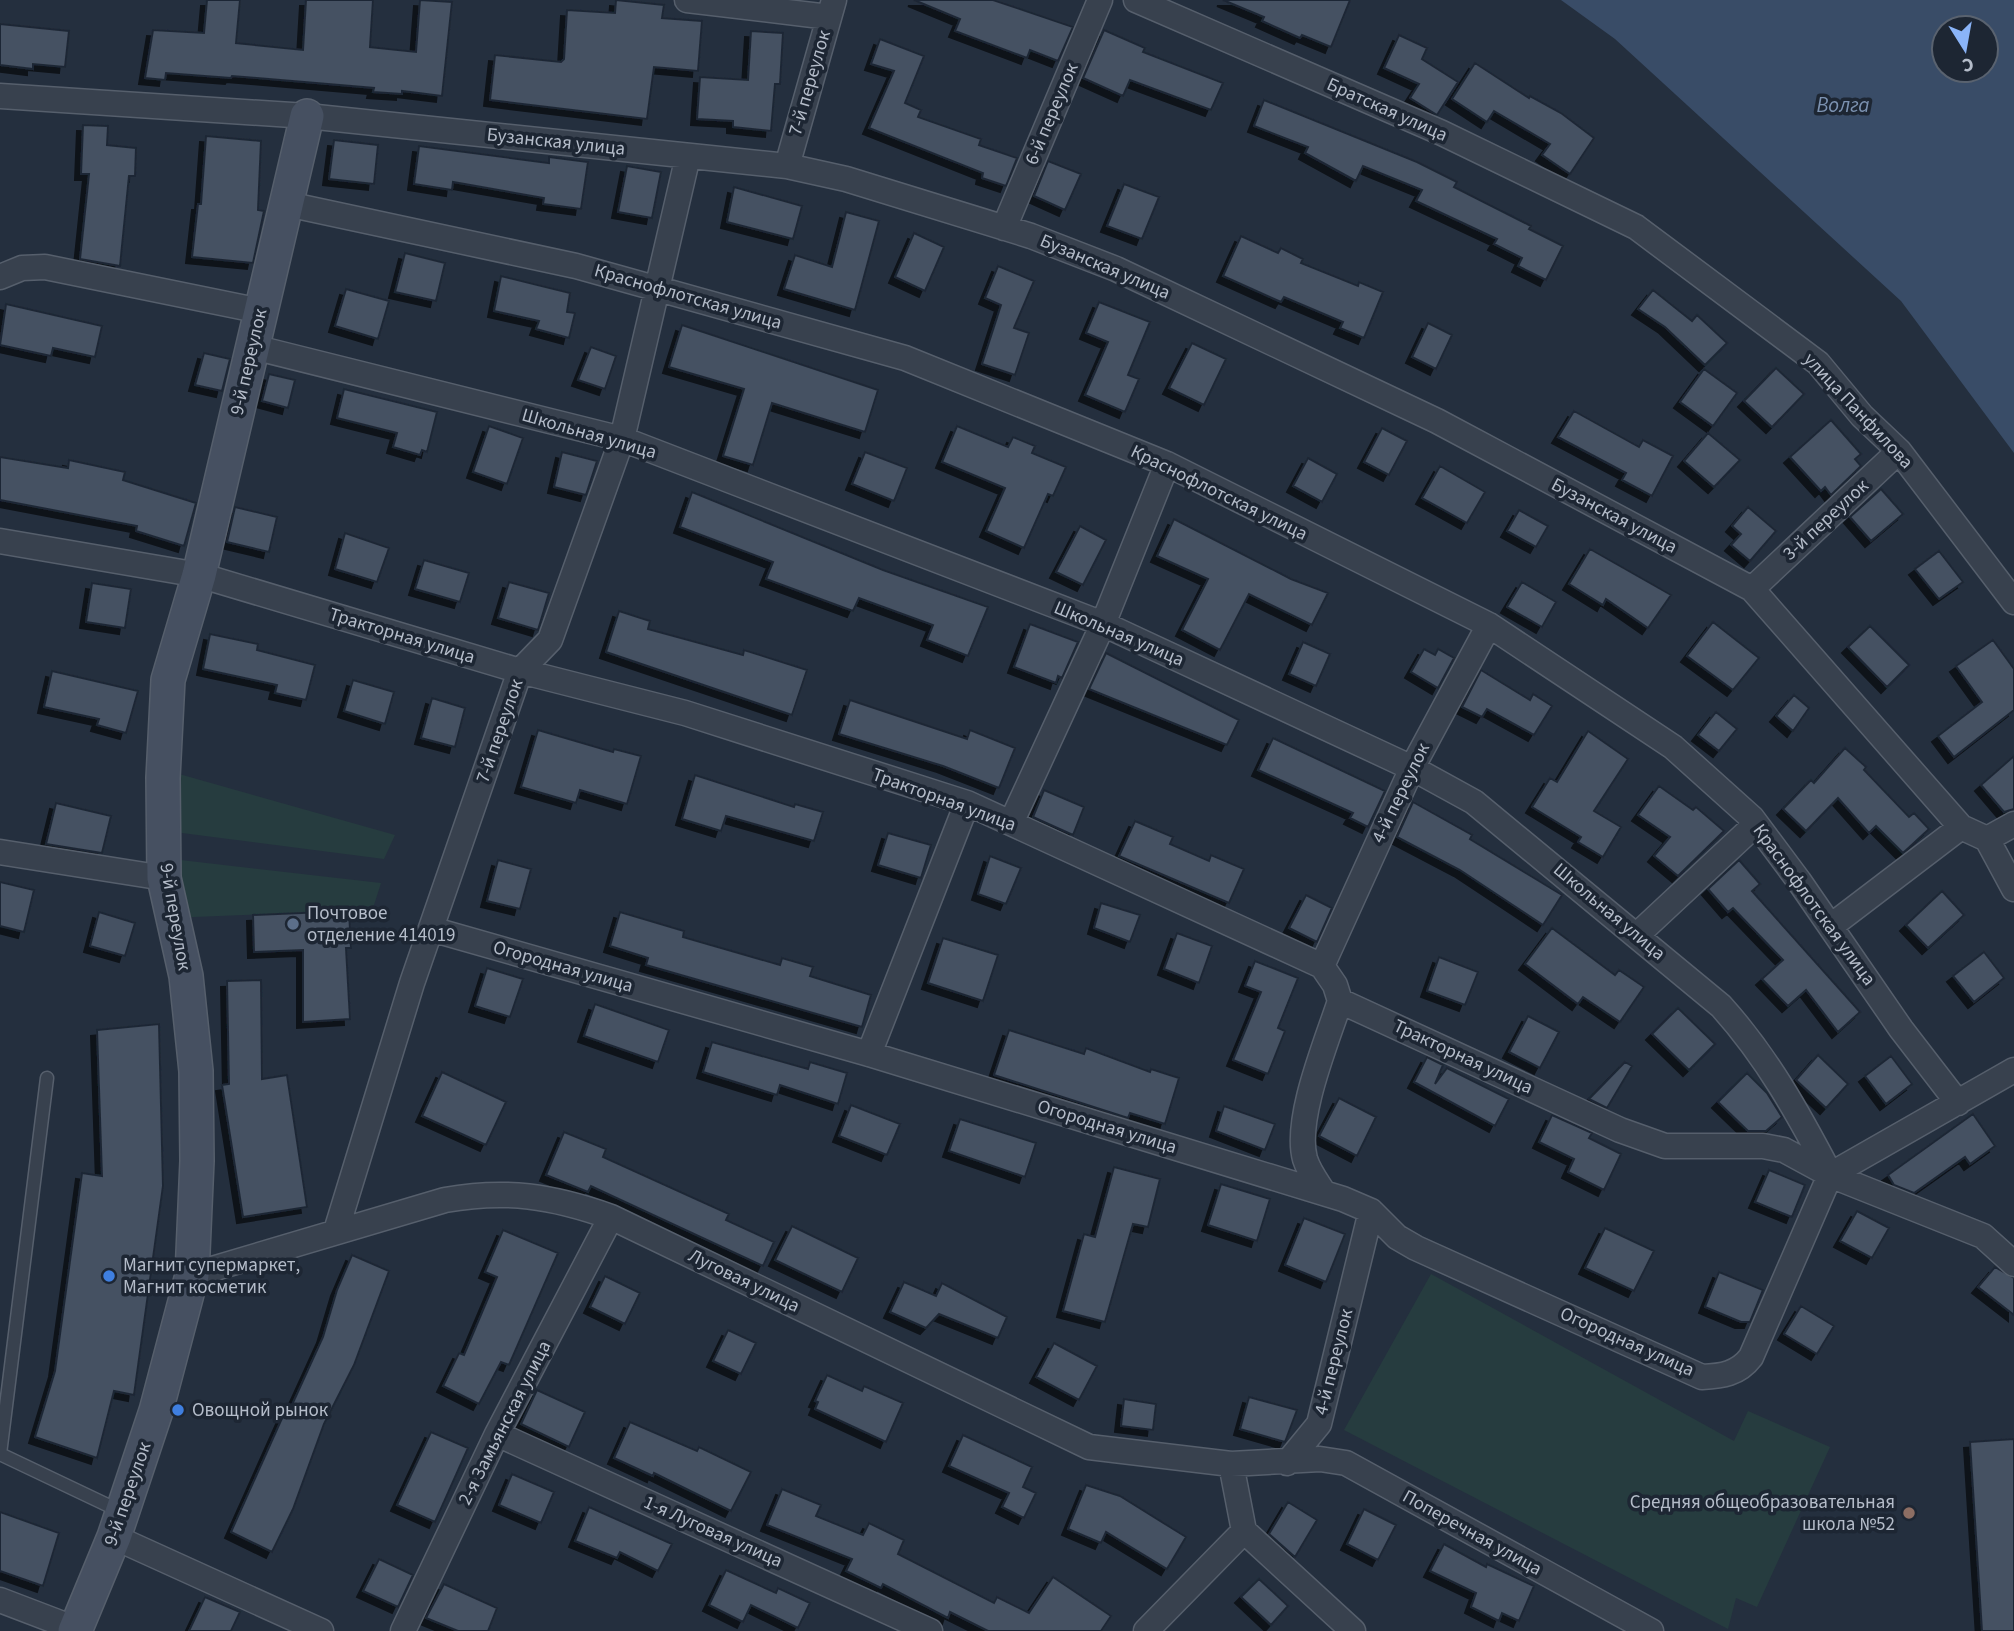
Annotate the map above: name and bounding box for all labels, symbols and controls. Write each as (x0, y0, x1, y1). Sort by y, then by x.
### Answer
north arrow (1930, 14, 2000, 84)
street label: 7-й переулок (782, 27, 838, 139)
text: С (1960, 50, 1976, 79)
street label: 6-й переулок (1018, 58, 1086, 169)
street label: Братская улица (1322, 71, 1452, 149)
water label: Волга (1816, 90, 1870, 120)
street label: Бузанская улица (485, 121, 627, 163)
street label: Бузанская улица (1036, 227, 1174, 307)
street label: Краснофлотская улица (591, 257, 785, 337)
street label: 9-й переулок (224, 306, 274, 418)
street label: улица Панфилова (1797, 347, 1919, 475)
street label: Школьная улица (518, 402, 660, 466)
street label: Краснофлотская улица (1126, 438, 1312, 548)
street label: Бузанская улица (1546, 471, 1682, 561)
street label: 3-й переулок (1777, 473, 1875, 567)
street label: Школьная улица (1050, 594, 1188, 674)
street label: Тракторная улица (326, 601, 478, 671)
street label: 7-й переулок (470, 675, 531, 787)
street label: 4-й переулок (1365, 738, 1437, 848)
street label: Тракторная улица (868, 761, 1020, 839)
street label: Краснофлотская улица (1746, 819, 1882, 991)
street label: Школьная улица (1547, 857, 1671, 967)
street label: 9-й переулок (152, 861, 198, 973)
place label: Почтовое отделение 414019 (307, 900, 456, 949)
marker: Почтовое отделение 414019 (285, 916, 301, 932)
street label: Огородная улица (490, 934, 636, 1000)
street label: Тракторная улица (1389, 1013, 1537, 1101)
street label: Огородная улица (1034, 1093, 1180, 1161)
street label: Луговая улица (684, 1242, 804, 1320)
place label: Магнит супермаркет, Магнит косметик (123, 1252, 300, 1301)
marker: Магнит супермаркет, Магнит косметик (101, 1268, 117, 1284)
street label: Огородная улица (1555, 1300, 1699, 1384)
street label: 4-й переулок (1308, 1306, 1360, 1418)
street label: 2-я Замьянская улица (452, 1336, 558, 1510)
place label: Овощной рынок (192, 1397, 329, 1424)
marker: Овощной рынок (170, 1402, 186, 1418)
street label: 9-й переулок (98, 1438, 159, 1550)
street label: Поперечная улица (1397, 1483, 1547, 1583)
street label: 1-я Луговая улица (639, 1489, 787, 1575)
place label: Средняя общеобразовательная школа №52 (1630, 1489, 1895, 1538)
marker: Средняя общеобразовательная школа №52 (1901, 1505, 1917, 1521)

